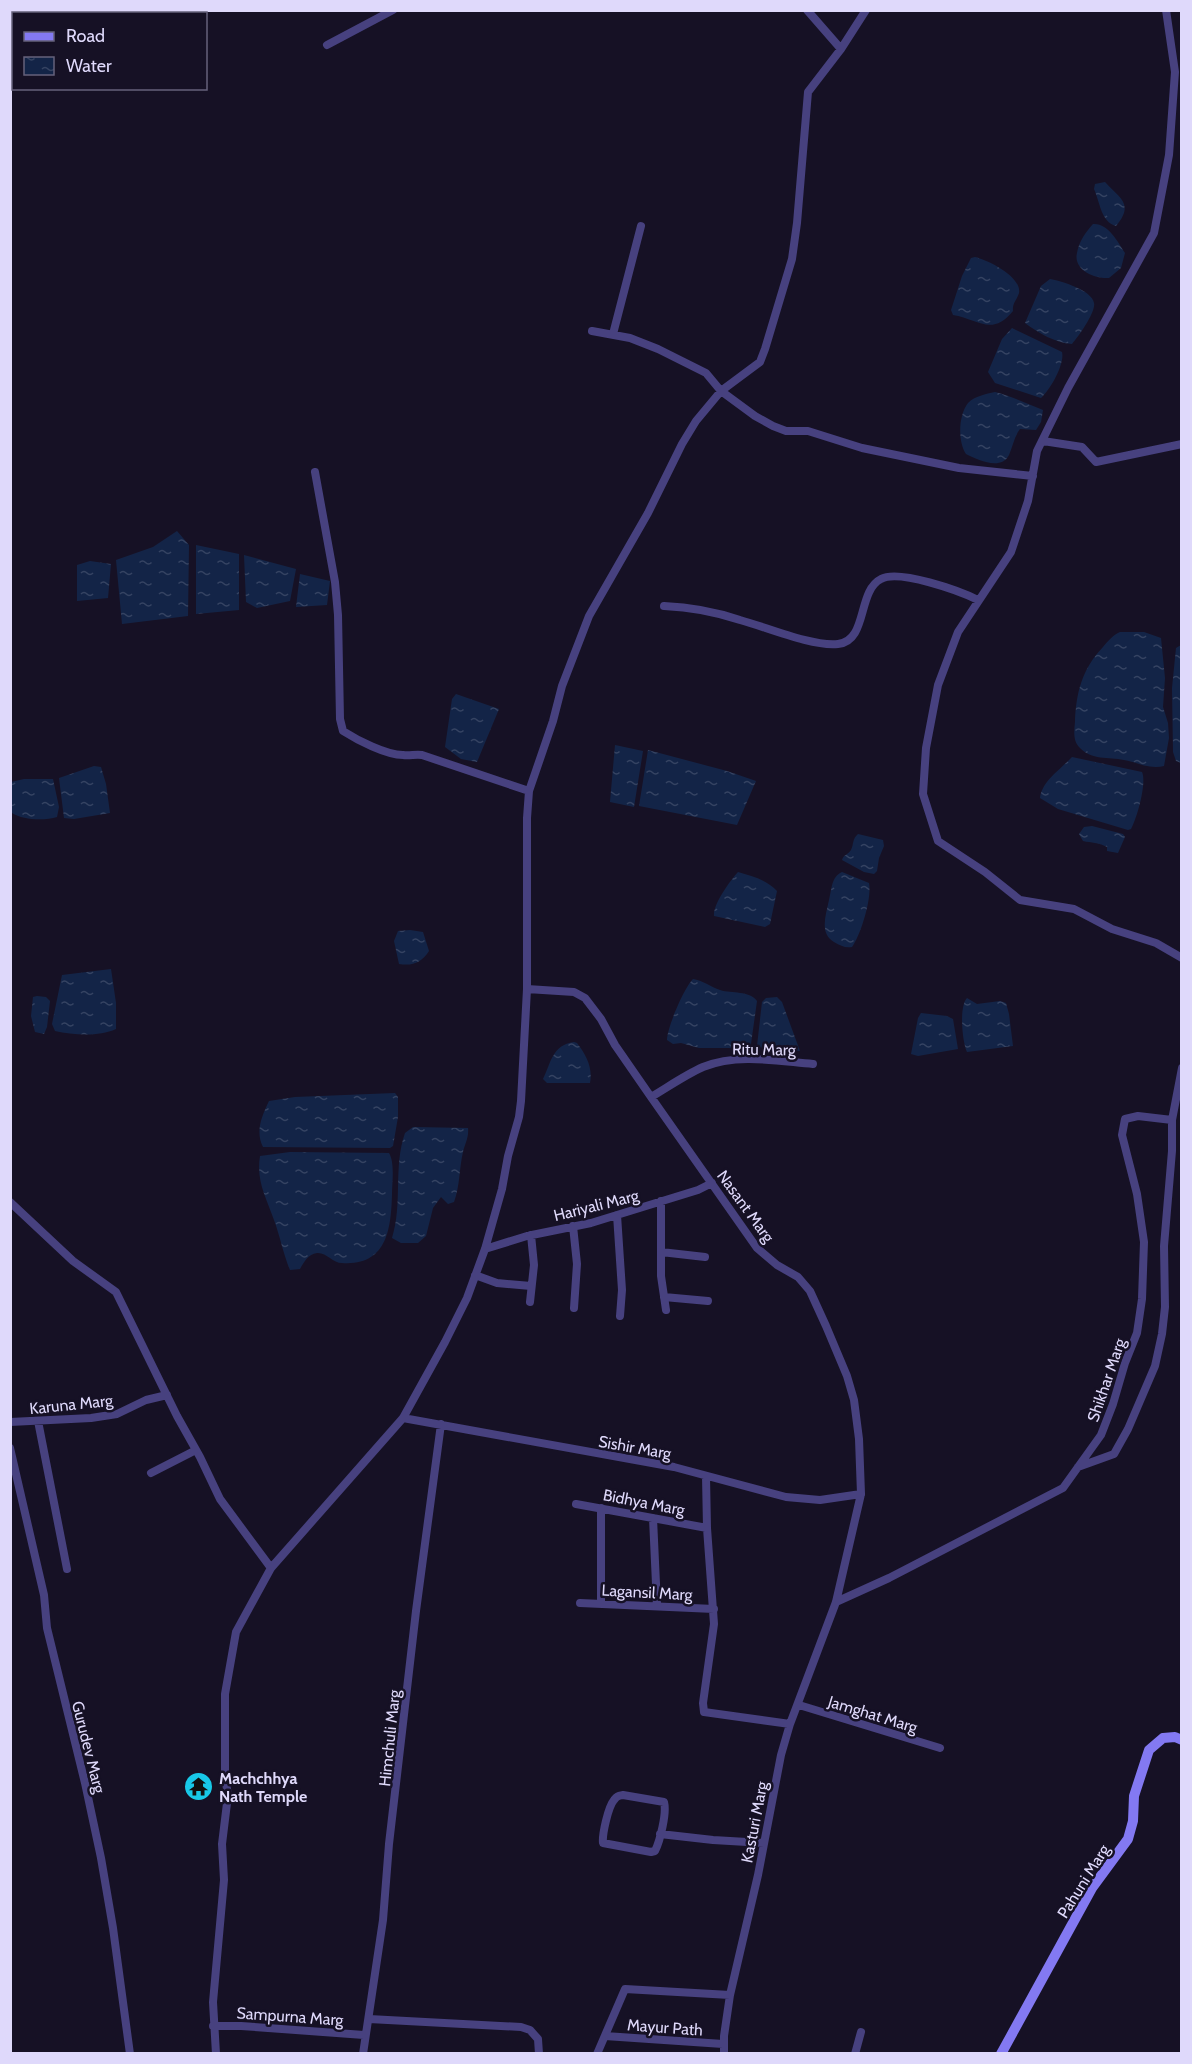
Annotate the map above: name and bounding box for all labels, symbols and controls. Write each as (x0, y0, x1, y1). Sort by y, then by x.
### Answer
legend (12, 12, 207, 90)
text: Road (66, 25, 105, 47)
text: Water (66, 55, 112, 77)
street label: Ritu Marg (732, 1039, 797, 1060)
street label: Nasant Marg (713, 1167, 779, 1247)
street label: Hariyali Marg (552, 1185, 642, 1225)
street label: Shikhar Marg (1083, 1335, 1130, 1424)
street label: Karuna Marg (28, 1391, 115, 1418)
street label: Sishir Marg (597, 1432, 674, 1463)
street label: Bidhya Marg (601, 1485, 687, 1520)
street label: Lagansil Marg (601, 1581, 694, 1604)
street label: Himchuli Marg (375, 1688, 404, 1787)
street label: Jamghat Marg (825, 1692, 921, 1737)
street label: Gurudev Marg (68, 1699, 109, 1796)
place label: Machchhya Nath Temple (219, 1769, 307, 1806)
temple icon: Machchhya Nath Temple (182, 1771, 214, 1803)
street label: Kasturi Marg (737, 1779, 772, 1864)
street label: Pahuni Marg (1053, 1840, 1114, 1922)
street label: Sampurna Marg (236, 2003, 345, 2030)
street label: Mayur Path (626, 2015, 703, 2040)

